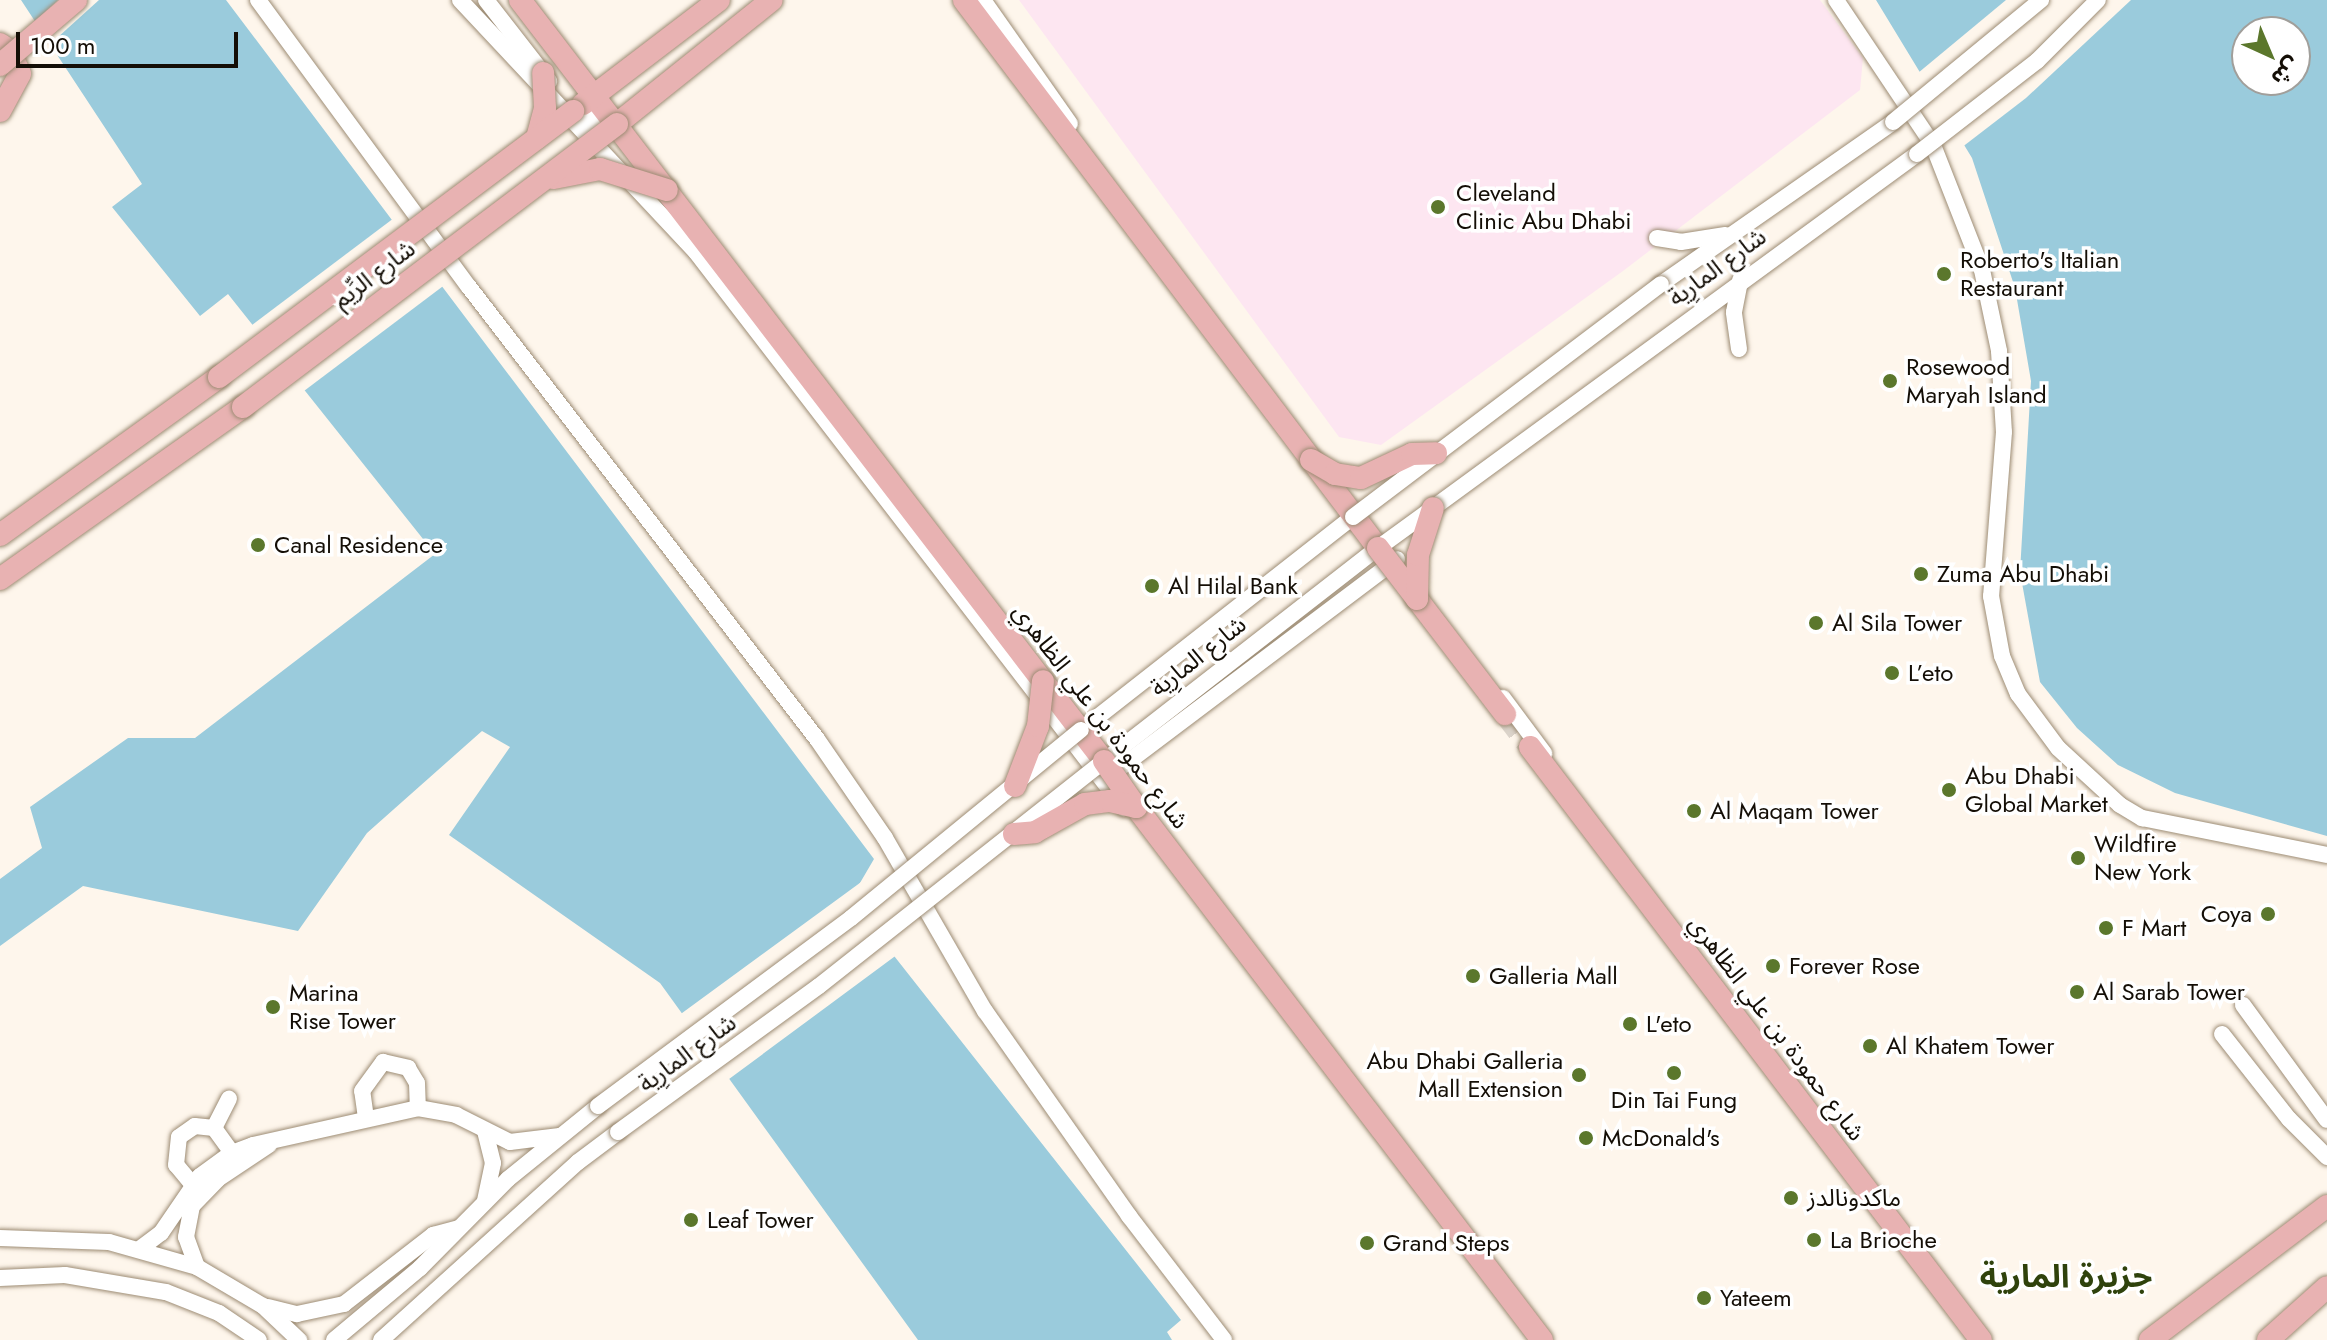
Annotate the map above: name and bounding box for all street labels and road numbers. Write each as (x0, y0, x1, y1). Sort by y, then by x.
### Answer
street label: شارع المارِية (1663, 222, 1771, 312)
street label: شارع الرِّيم (327, 234, 421, 314)
street label: شارع حمودة بن علي الظاهري (1007, 598, 1195, 834)
street label: شارع المارِية (1144, 610, 1252, 702)
street label: شارع حمودة بن علي الظاهري (1683, 910, 1871, 1146)
street label: شارع المارِية (633, 1008, 741, 1098)

